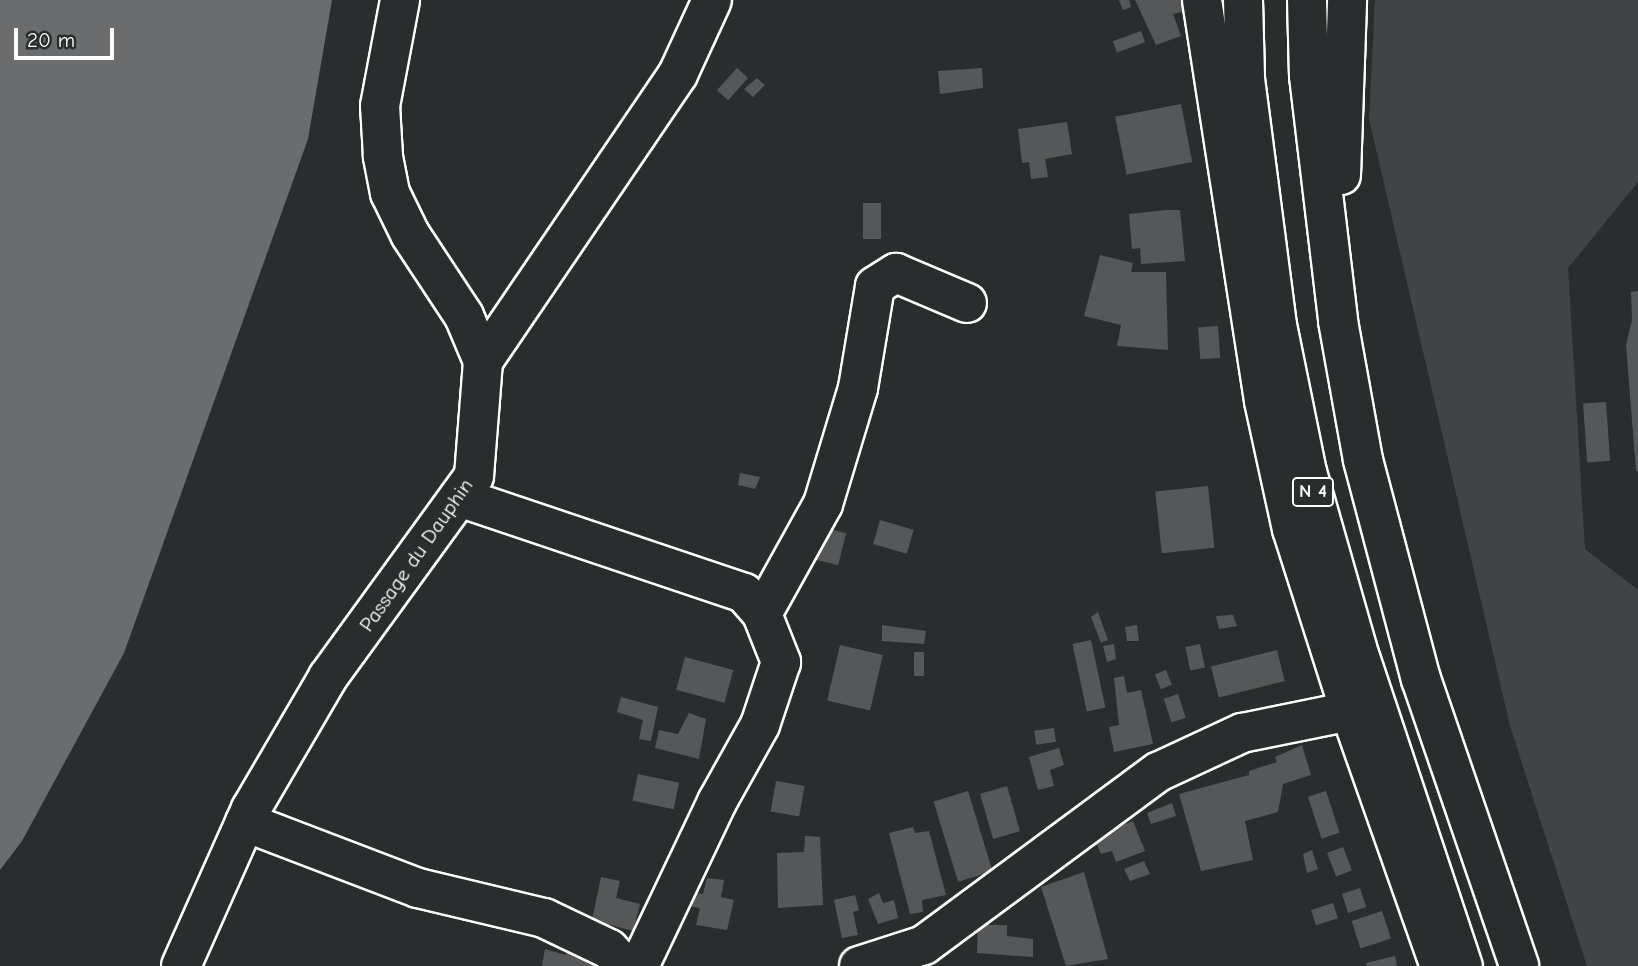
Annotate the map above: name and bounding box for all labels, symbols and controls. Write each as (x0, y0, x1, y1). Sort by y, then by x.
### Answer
scale bar (18, 14, 117, 58)
text: 20 m (27, 28, 75, 52)
street label: Passage du Dauphin (354, 474, 478, 636)
road number: N 4 (1290, 477, 1336, 508)

